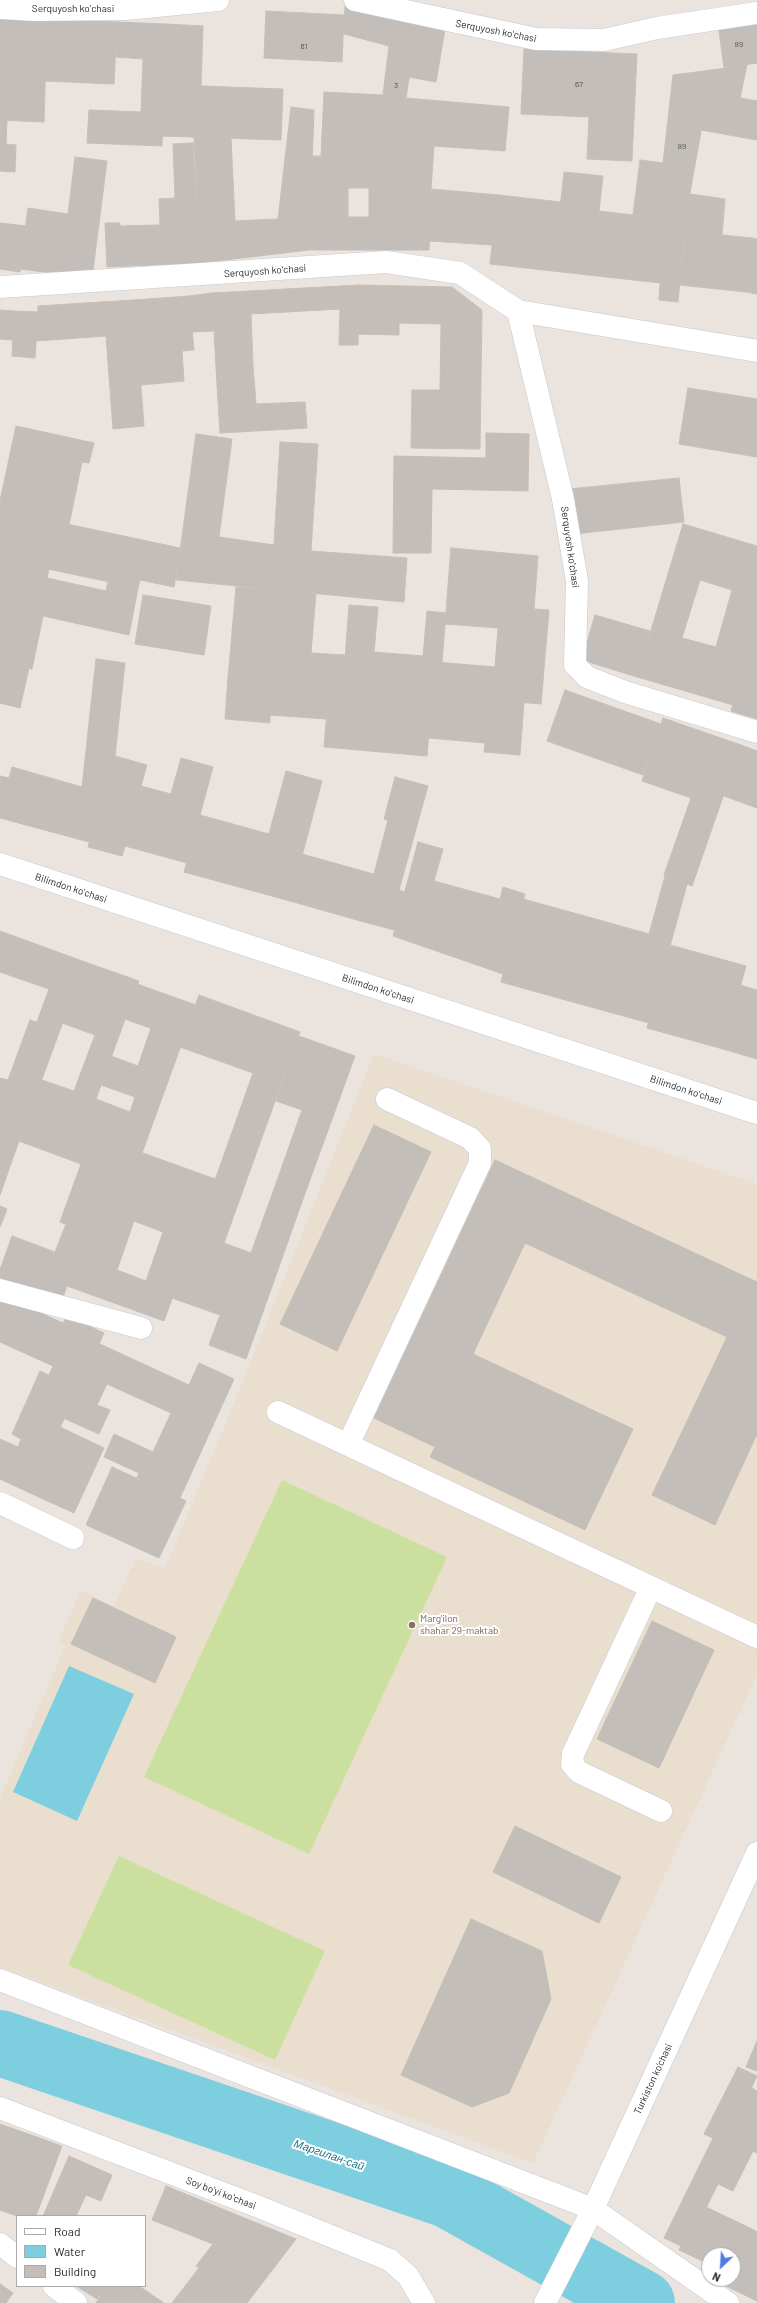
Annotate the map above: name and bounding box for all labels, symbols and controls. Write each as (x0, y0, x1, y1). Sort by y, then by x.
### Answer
street label: Serquyosh koʻchasi (32, 3, 114, 15)
street label: Serquyosh koʻchasi (454, 17, 538, 45)
house number: 89 (735, 39, 743, 49)
house number: 61 (301, 41, 307, 51)
house number: 67 (575, 79, 583, 89)
house number: 3 (394, 80, 398, 90)
house number: 89 (678, 141, 686, 151)
street label: Serquyosh koʻchasi (223, 262, 307, 280)
street label: Serquyosh koʻchasi (558, 505, 582, 589)
street label: Bilimdon koʻchasi (34, 871, 108, 905)
street label: Bilimdon koʻchasi (341, 972, 415, 1006)
street label: Bilimdon koʻchasi (649, 1073, 723, 1107)
place label: Marg'ilon shahar 29-maktab (420, 1613, 499, 1636)
marker: Marg'ilon shahar 29-maktab (407, 1620, 417, 1630)
street label: Turkiston ko’chasi (631, 2042, 675, 2116)
water label: Маргилан-сай (292, 2137, 366, 2173)
street label: Soy boʻyi koʻchasi (184, 2174, 258, 2212)
legend (16, 2215, 146, 2287)
text: Road (54, 2224, 81, 2238)
text: Water (54, 2244, 85, 2258)
north arrow (701, 2247, 741, 2287)
text: Building (54, 2264, 96, 2278)
text: N (710, 2270, 722, 2285)

